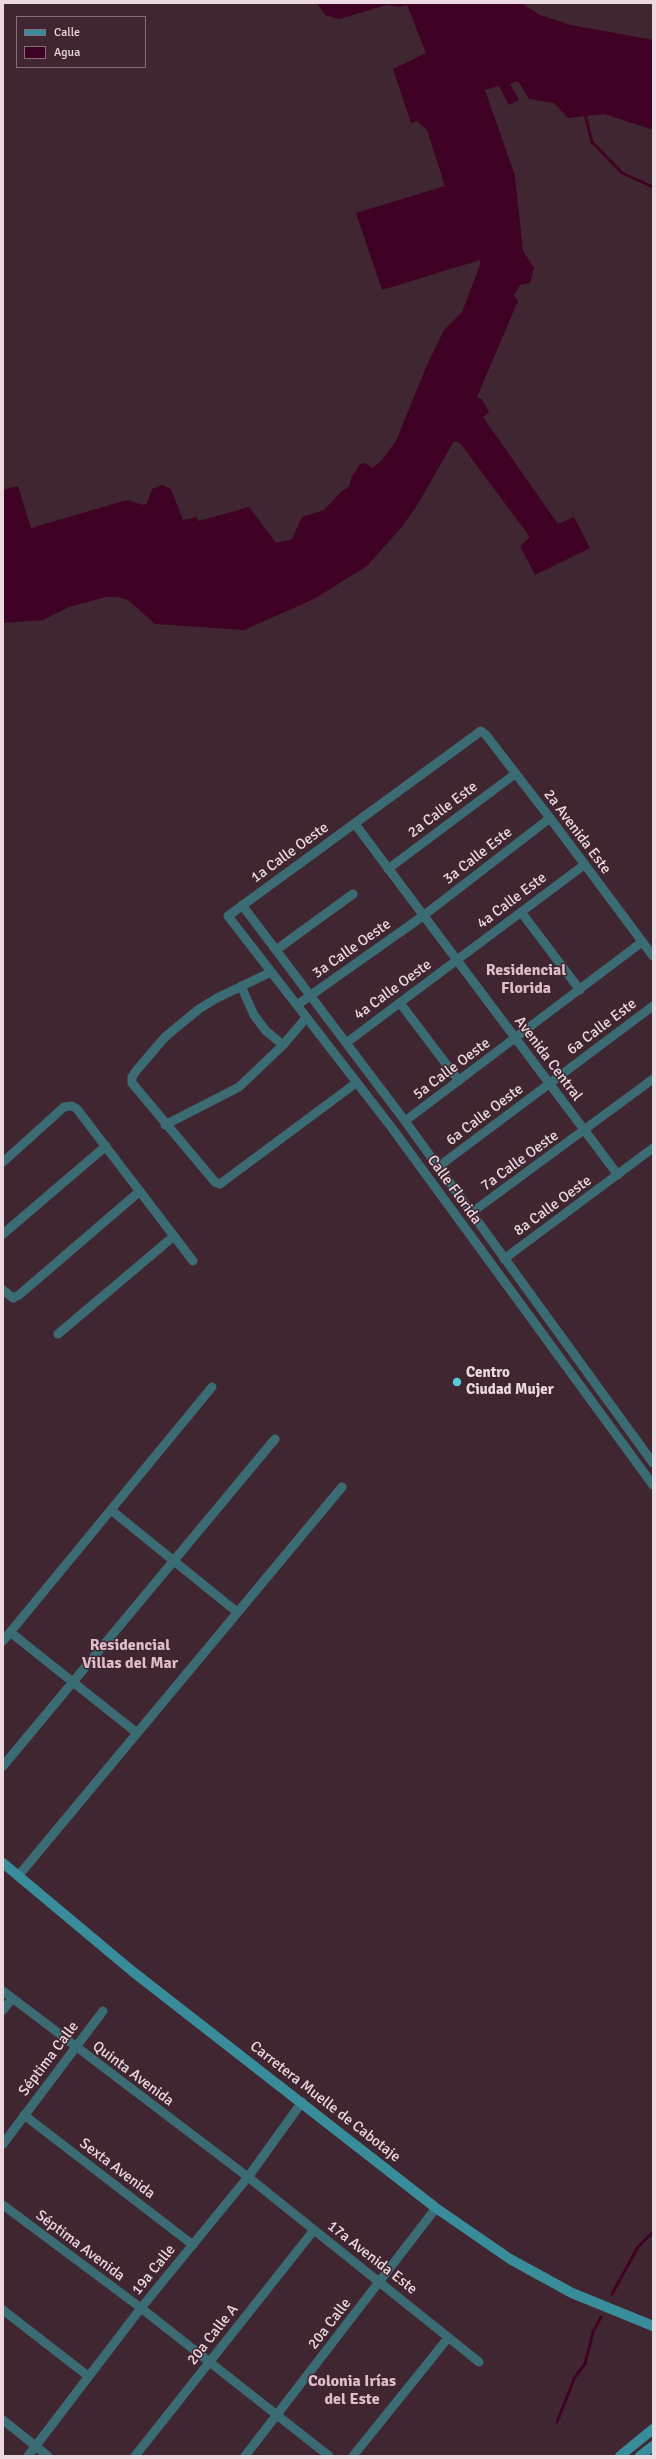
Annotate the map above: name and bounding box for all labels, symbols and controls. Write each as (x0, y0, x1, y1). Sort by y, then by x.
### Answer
legend (16, 16, 146, 68)
text: Calle (54, 25, 80, 40)
text: Agua (54, 45, 80, 60)
street label: 2a Calle Este (405, 778, 481, 842)
street label: 2a Avenida Este (539, 786, 615, 878)
street label: 1a Calle Oeste (248, 819, 332, 887)
street label: 3a Calle Este (440, 823, 516, 889)
street label: 4a Calle Este (474, 869, 550, 933)
street label: 3a Calle Oeste (309, 915, 395, 983)
street label: 4a Calle Oeste (351, 956, 435, 1024)
district label: Residencial Florida (486, 961, 566, 999)
street label: 6a Calle Este (564, 995, 640, 1059)
street label: Avenida Central (510, 1013, 586, 1105)
street label: 5a Calle Oeste (410, 1034, 494, 1104)
street label: 6a Calle Oeste (443, 1080, 527, 1150)
street label: 7a Calle Oeste (478, 1127, 562, 1195)
street label: Calle Florida (423, 1152, 485, 1228)
street label: 8a Calle Oeste (511, 1172, 595, 1240)
place label: Centro Ciudad Mujer (466, 1364, 554, 1399)
marker: Centro Ciudad Mujer (451, 1376, 463, 1388)
district label: Residencial Villas del Mar (82, 1636, 178, 1674)
street label: Séptima Calle (15, 2018, 83, 2100)
street label: Quinta Avenida (89, 2038, 177, 2110)
street label: Carretera Muelle de Cabotaje (246, 2038, 404, 2166)
street label: Sexta Avenida (76, 2135, 158, 2203)
street label: Séptima Avenida (32, 2207, 128, 2285)
street label: 17a Avenida Este (324, 2217, 420, 2299)
street label: 19a Calle (128, 2241, 180, 2299)
street label: 20a Calle (305, 2295, 355, 2353)
street label: 20a Calle A (184, 2301, 242, 2369)
district label: Colonia Irías del Este (308, 2372, 396, 2410)

